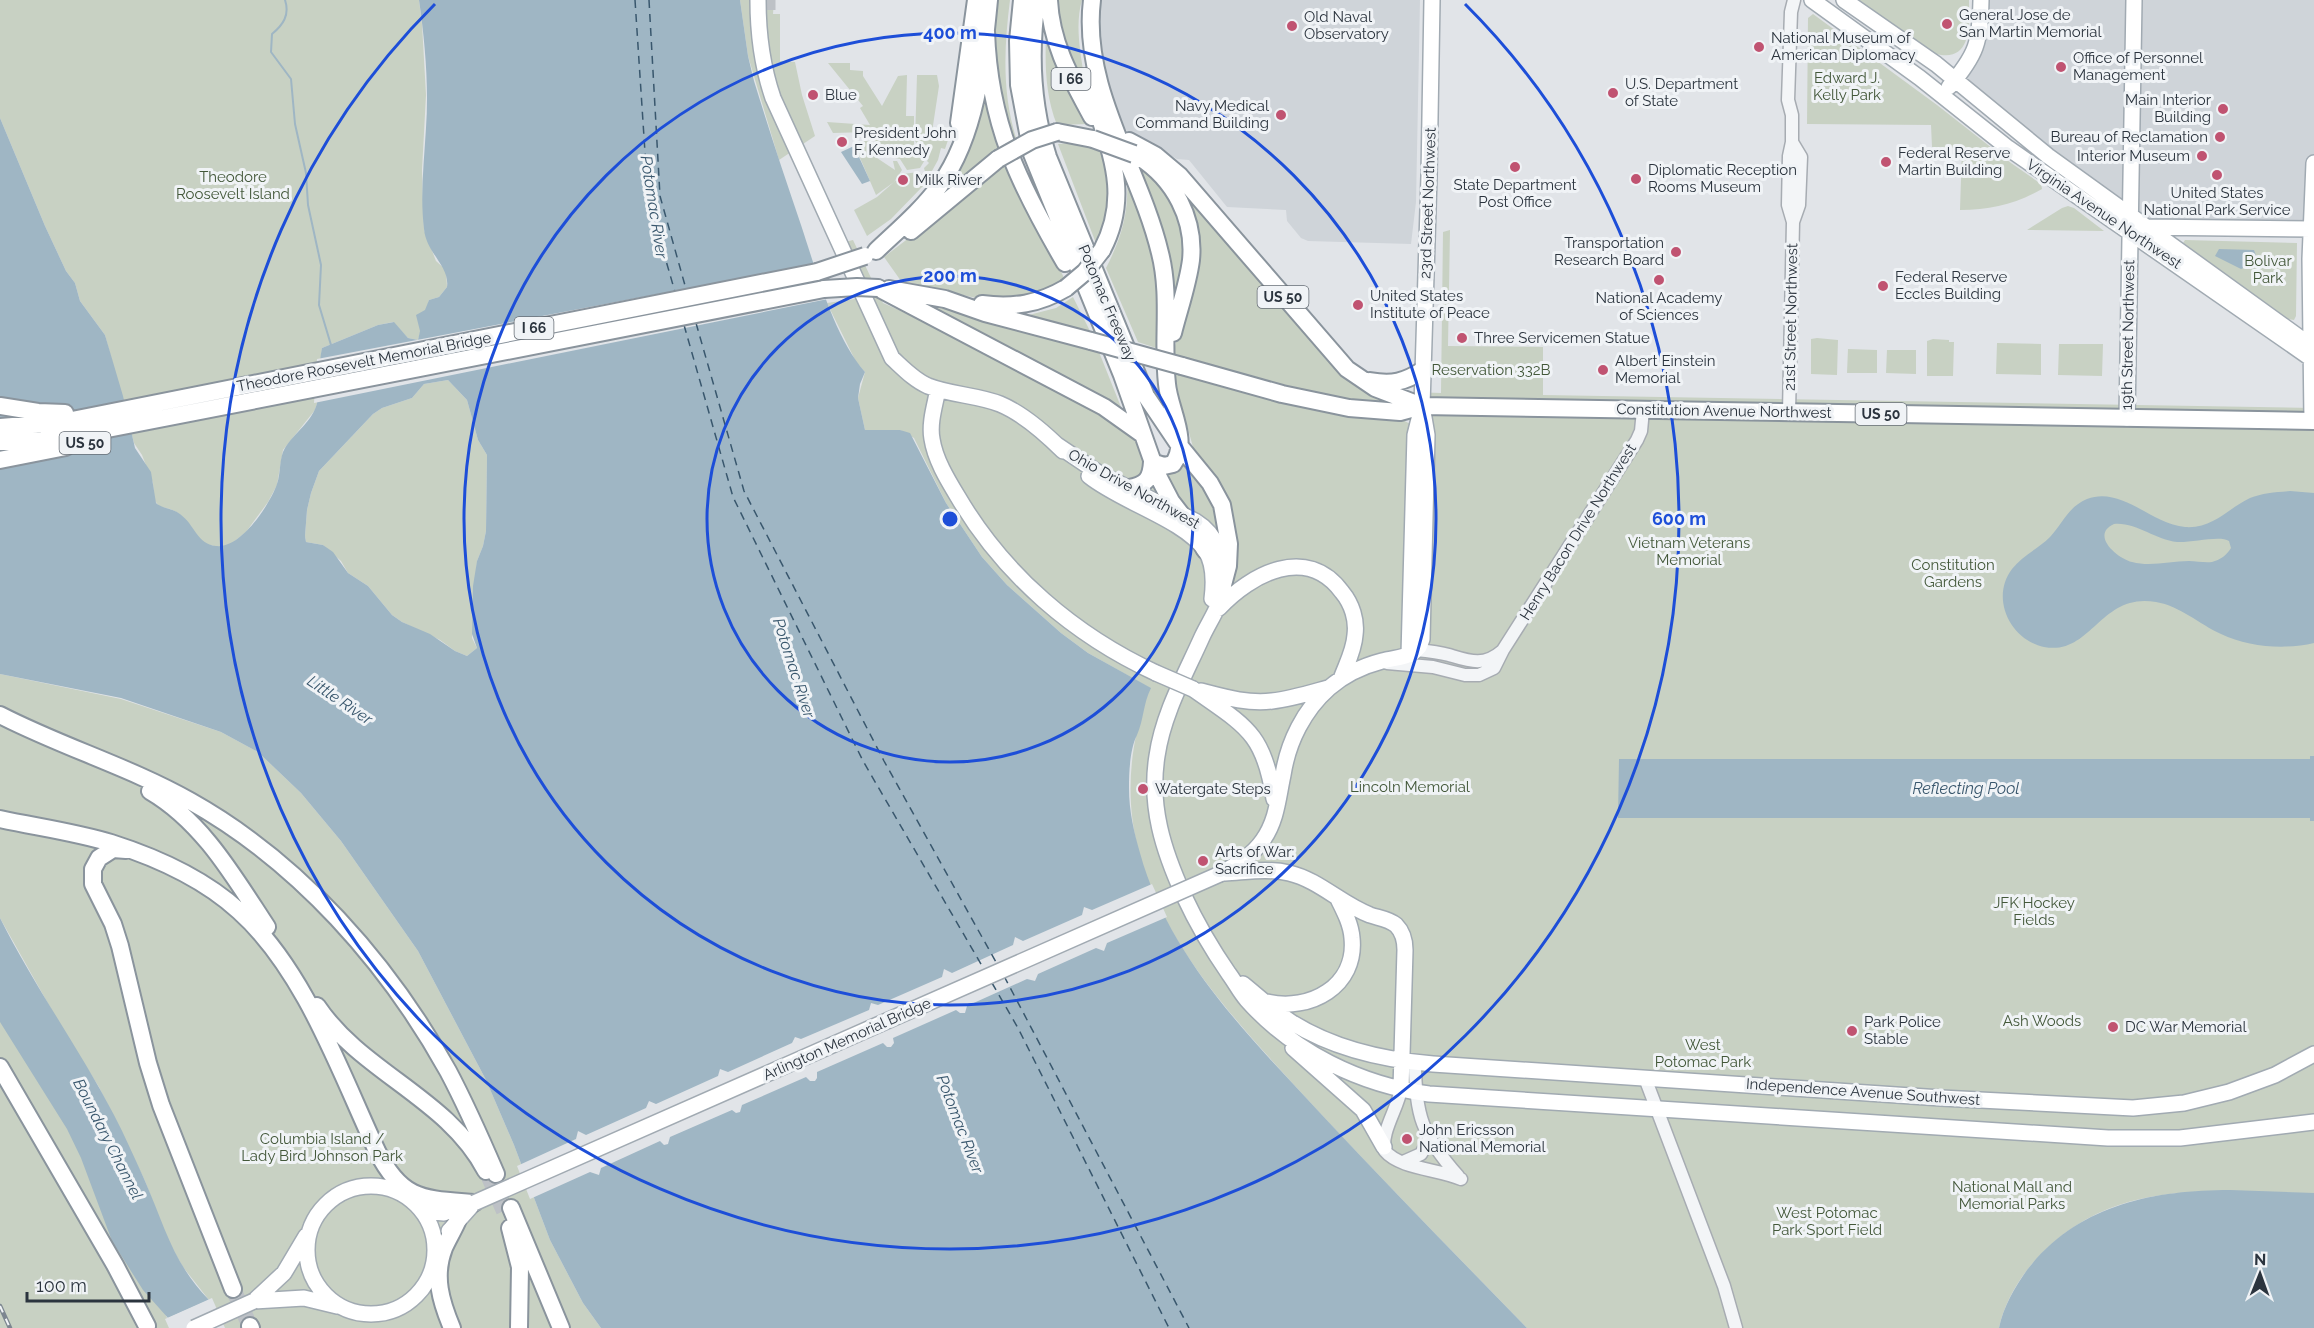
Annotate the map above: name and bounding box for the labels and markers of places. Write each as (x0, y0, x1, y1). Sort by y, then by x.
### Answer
place label: General Jose de San Martin Memorial (1959, 6, 2102, 41)
place label: Old Naval Observatory (1304, 8, 1389, 43)
marker: General Jose de San Martin Memorial (1940, 17, 1954, 31)
marker: Old Naval Observatory (1285, 19, 1299, 33)
place label: National Museum of American Diplomacy (1771, 29, 1916, 64)
marker: National Museum of American Diplomacy (1752, 40, 1766, 54)
place label: Office of Personnel Management (2073, 49, 2204, 84)
marker: Office of Personnel Management (2054, 60, 2068, 74)
place label: U.S. Department of State (1625, 75, 1738, 110)
place label: Blue (825, 86, 857, 104)
marker: U.S. Department of State (1606, 86, 1620, 100)
marker: Blue (806, 88, 820, 102)
place label: Main Interior Building (2125, 91, 2212, 126)
place label: Navy Medical Command Building (1135, 97, 1270, 132)
marker: Main Interior Building (2216, 102, 2230, 116)
marker: Navy Medical Command Building (1274, 108, 1288, 122)
place label: President John F. Kennedy (854, 124, 956, 159)
place label: Bureau of Reclamation (2050, 128, 2208, 146)
marker: Bureau of Reclamation (2213, 130, 2227, 144)
marker: President John F. Kennedy (835, 135, 849, 149)
place label: Federal Reserve Martin Building (1898, 144, 2011, 179)
place label: Interior Museum (2077, 147, 2190, 165)
marker: Interior Museum (2195, 149, 2209, 163)
marker: Federal Reserve Martin Building (1879, 155, 1893, 169)
marker: State Department Post Office (1508, 160, 1522, 174)
place label: Diplomatic Reception Rooms Museum (1648, 161, 1797, 196)
marker: United States National Park Service (2210, 168, 2224, 182)
place label: Milk River (915, 171, 983, 189)
marker: Diplomatic Reception Rooms Museum (1629, 172, 1643, 186)
marker: Milk River (896, 173, 910, 187)
place label: State Department Post Office (1453, 176, 1577, 211)
place label: United States National Park Service (2143, 184, 2291, 219)
place label: Transportation Research Board (1554, 234, 1664, 269)
marker: Transportation Research Board (1669, 245, 1683, 259)
place label: Federal Reserve Eccles Building (1895, 268, 2008, 303)
marker: National Academy of Sciences (1652, 273, 1666, 287)
marker: Federal Reserve Eccles Building (1876, 279, 1890, 293)
place label: United States Institute of Peace (1370, 287, 1490, 322)
place label: National Academy of Sciences (1596, 289, 1722, 324)
marker: United States Institute of Peace (1351, 298, 1365, 312)
place label: Three Servicemen Statue (1474, 329, 1650, 347)
marker: Three Servicemen Statue (1455, 331, 1469, 345)
place label: Albert Einstein Memorial (1615, 352, 1716, 387)
marker: Albert Einstein Memorial (1596, 363, 1610, 377)
centre of rings (940, 509, 960, 529)
place label: Watergate Steps (1155, 780, 1271, 798)
marker: Watergate Steps (1136, 782, 1150, 796)
place label: Arts of War: Sacrifice (1215, 843, 1294, 878)
marker: Arts of War: Sacrifice (1196, 854, 1210, 868)
place label: Park Police Stable (1864, 1013, 1941, 1048)
place label: DC War Memorial (2125, 1018, 2247, 1036)
marker: DC War Memorial (2106, 1020, 2120, 1034)
marker: Park Police Stable (1845, 1024, 1859, 1038)
place label: John Ericsson National Memorial (1419, 1121, 1546, 1156)
marker: John Ericsson National Memorial (1400, 1132, 1414, 1146)

